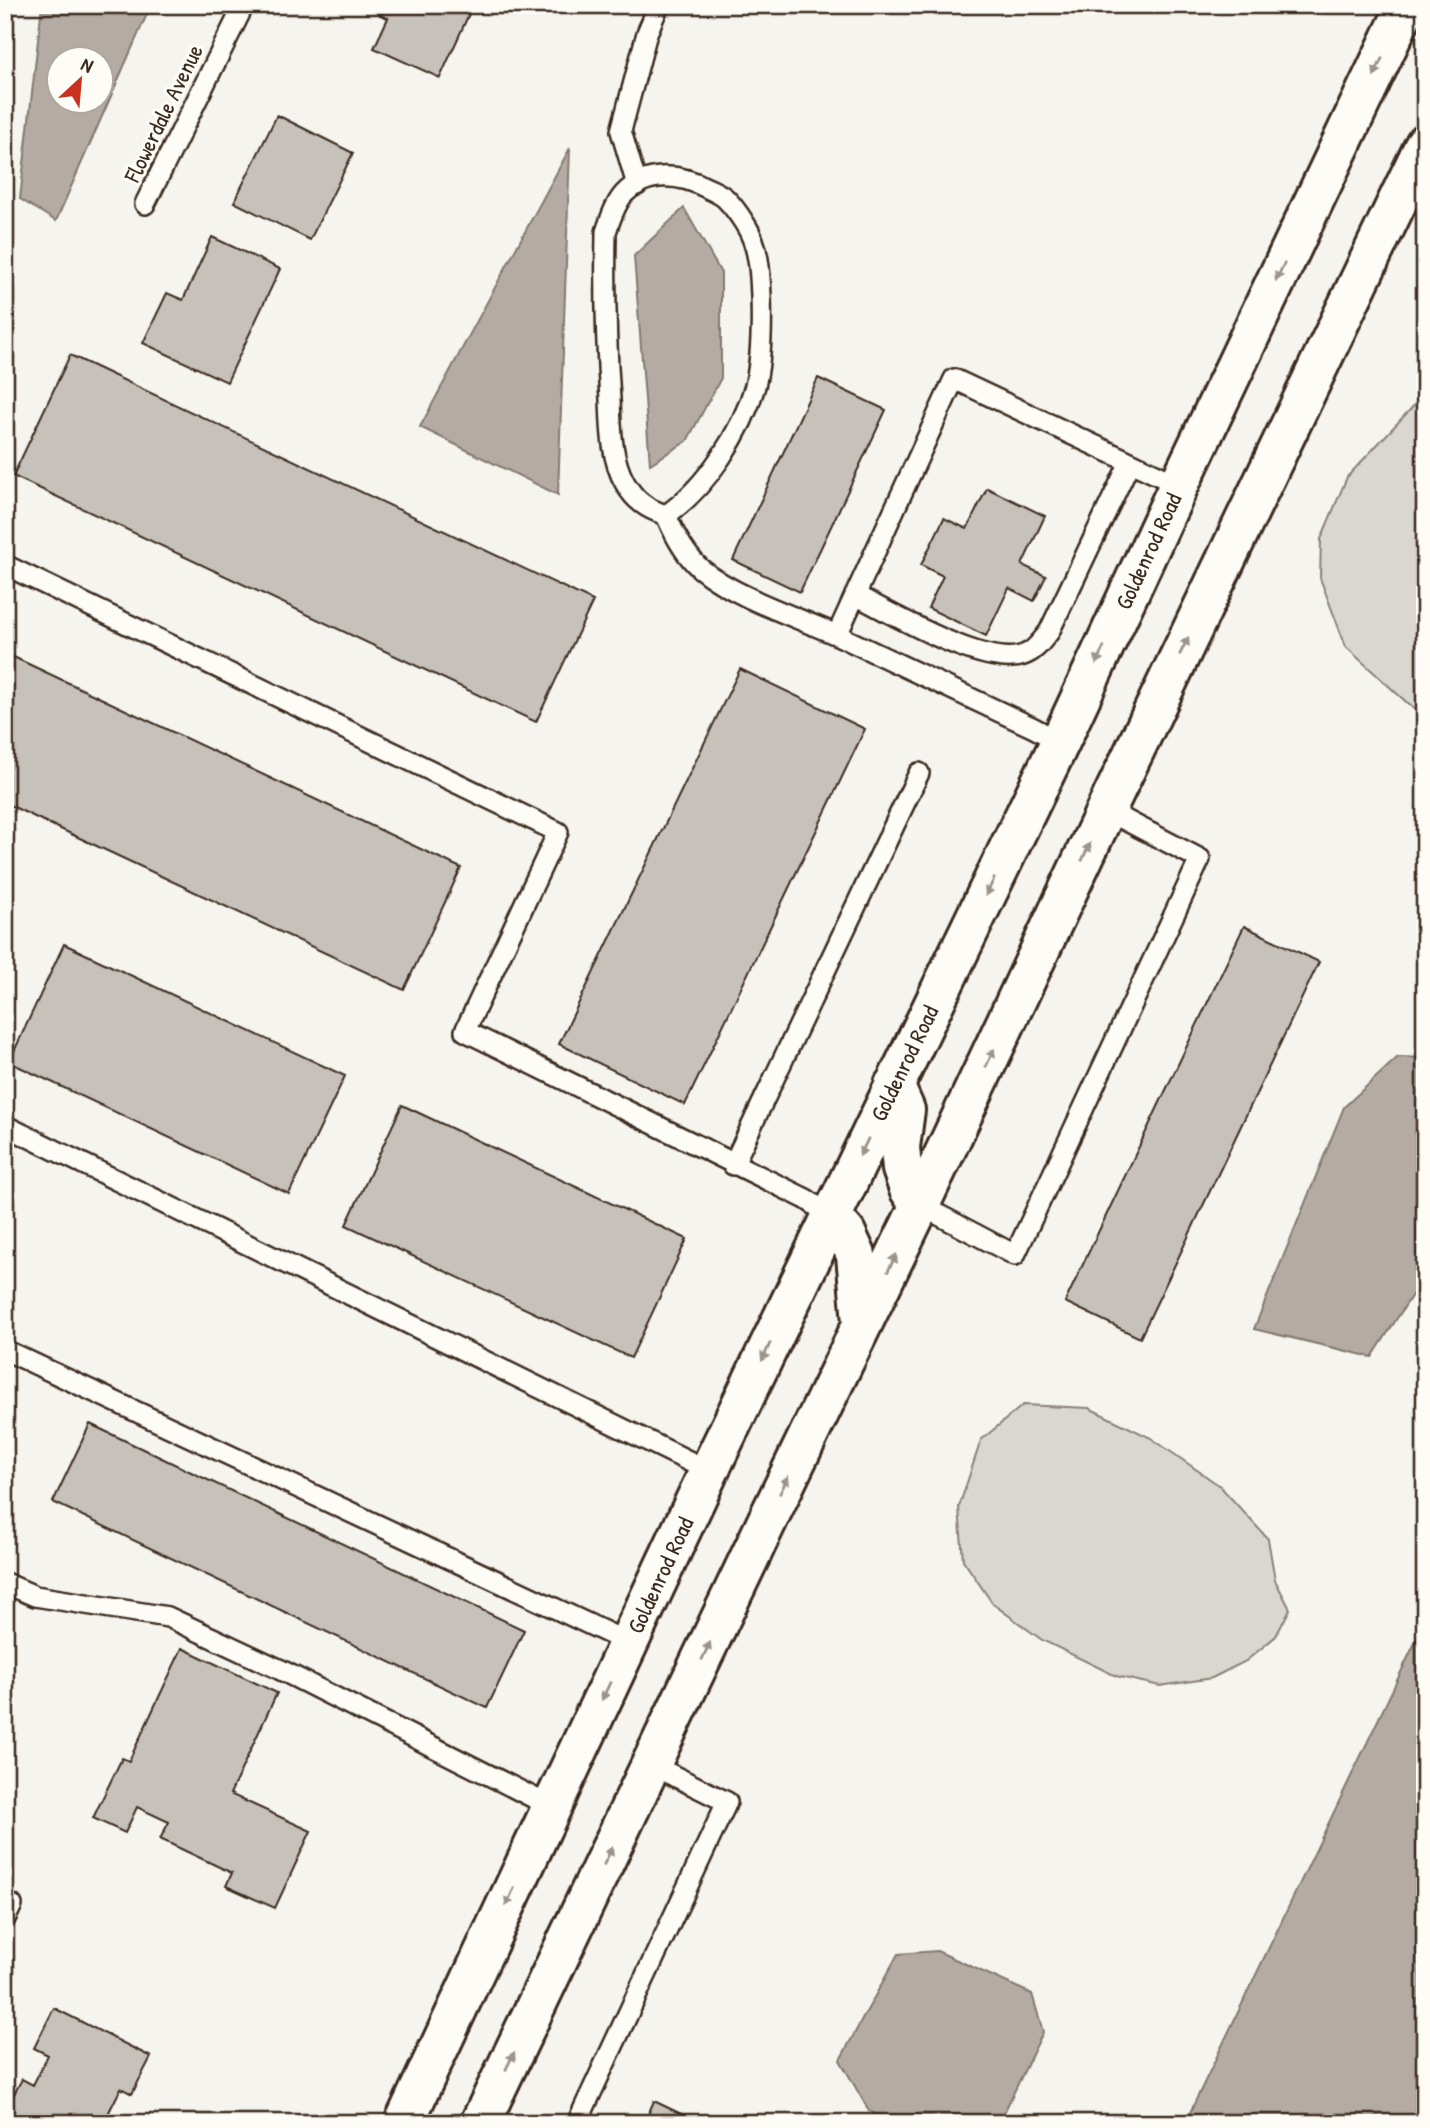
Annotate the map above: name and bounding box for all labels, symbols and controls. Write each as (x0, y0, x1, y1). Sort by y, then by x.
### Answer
street label: Flowerdale Avenue (116, 39, 210, 188)
north arrow (46, 46, 116, 116)
text: N (77, 51, 98, 79)
one-way arrow (1372, 57, 1384, 77)
one-way arrow (1274, 262, 1286, 282)
street label: Goldenrod Road (1108, 488, 1188, 614)
one-way arrow (1178, 636, 1190, 656)
one-way arrow (1094, 645, 1105, 666)
one-way arrow (1080, 842, 1092, 862)
one-way arrow (984, 877, 995, 897)
street label: Goldenrod Road (863, 1000, 945, 1126)
one-way arrow (984, 1048, 995, 1068)
one-way arrow (858, 1137, 870, 1157)
one-way arrow (887, 1253, 898, 1273)
one-way arrow (760, 1342, 771, 1362)
one-way arrow (779, 1474, 790, 1495)
street label: Goldenrod Road (620, 1512, 700, 1638)
one-way arrow (701, 1640, 712, 1661)
one-way arrow (601, 1681, 612, 1701)
one-way arrow (603, 1846, 614, 1866)
one-way arrow (504, 1887, 516, 1907)
one-way arrow (504, 2051, 516, 2071)

